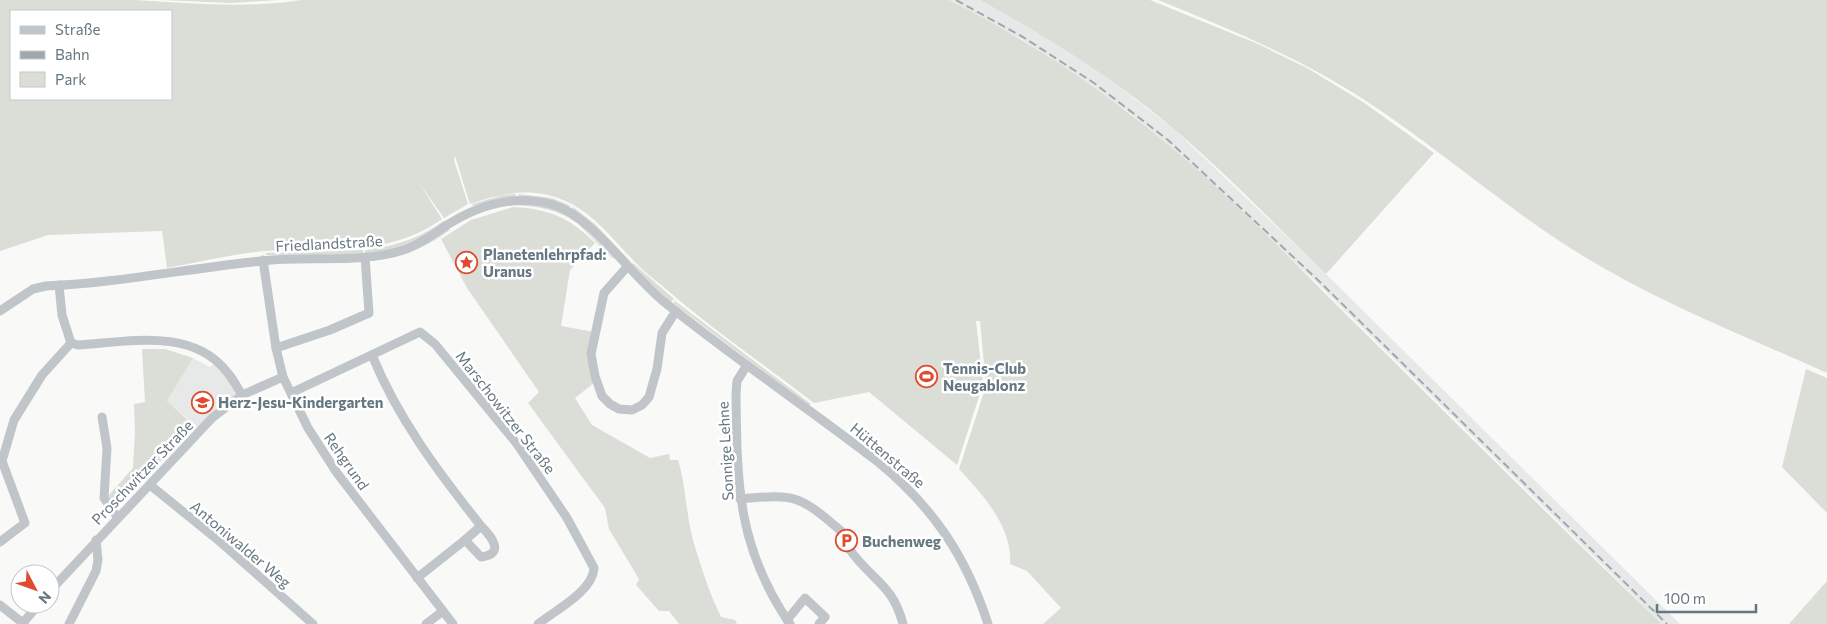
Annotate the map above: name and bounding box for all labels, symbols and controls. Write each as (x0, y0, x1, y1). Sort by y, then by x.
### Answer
legend (10, 10, 172, 100)
text: Straße (55, 20, 101, 38)
text: Bahn (55, 45, 90, 63)
text: Park (55, 70, 86, 88)
street label: Friedlandstraße (275, 231, 383, 255)
place label: Planetenlehrpfad: Uranus (483, 245, 606, 280)
place icon: Planetenlehrpfad: Uranus (455, 251, 479, 275)
street label: Marschowitzer Straße (452, 347, 560, 477)
place label: Tennis-Club Neugablonz (943, 359, 1026, 394)
sports icon: Tennis-Club Neugablonz (915, 365, 939, 389)
school or university icon: Herz-Jesu-Kindergarten (190, 390, 214, 414)
place label: Herz-Jesu-Kindergarten (218, 393, 383, 411)
street label: Sonnige Lehne (713, 401, 737, 501)
street label: Proschwitzer Straße (87, 416, 197, 528)
street label: Hüttenstraße (847, 419, 929, 491)
street label: Rehgrund (321, 429, 373, 493)
street label: Antoniwalder Weg (187, 497, 295, 591)
parking icon: Buchenweg (834, 529, 858, 553)
place label: Buchenweg (862, 532, 941, 550)
north arrow (10, 564, 60, 614)
scale bar (1657, 582, 1756, 614)
text: N (35, 588, 55, 607)
text: 100 m (1664, 589, 1706, 607)

